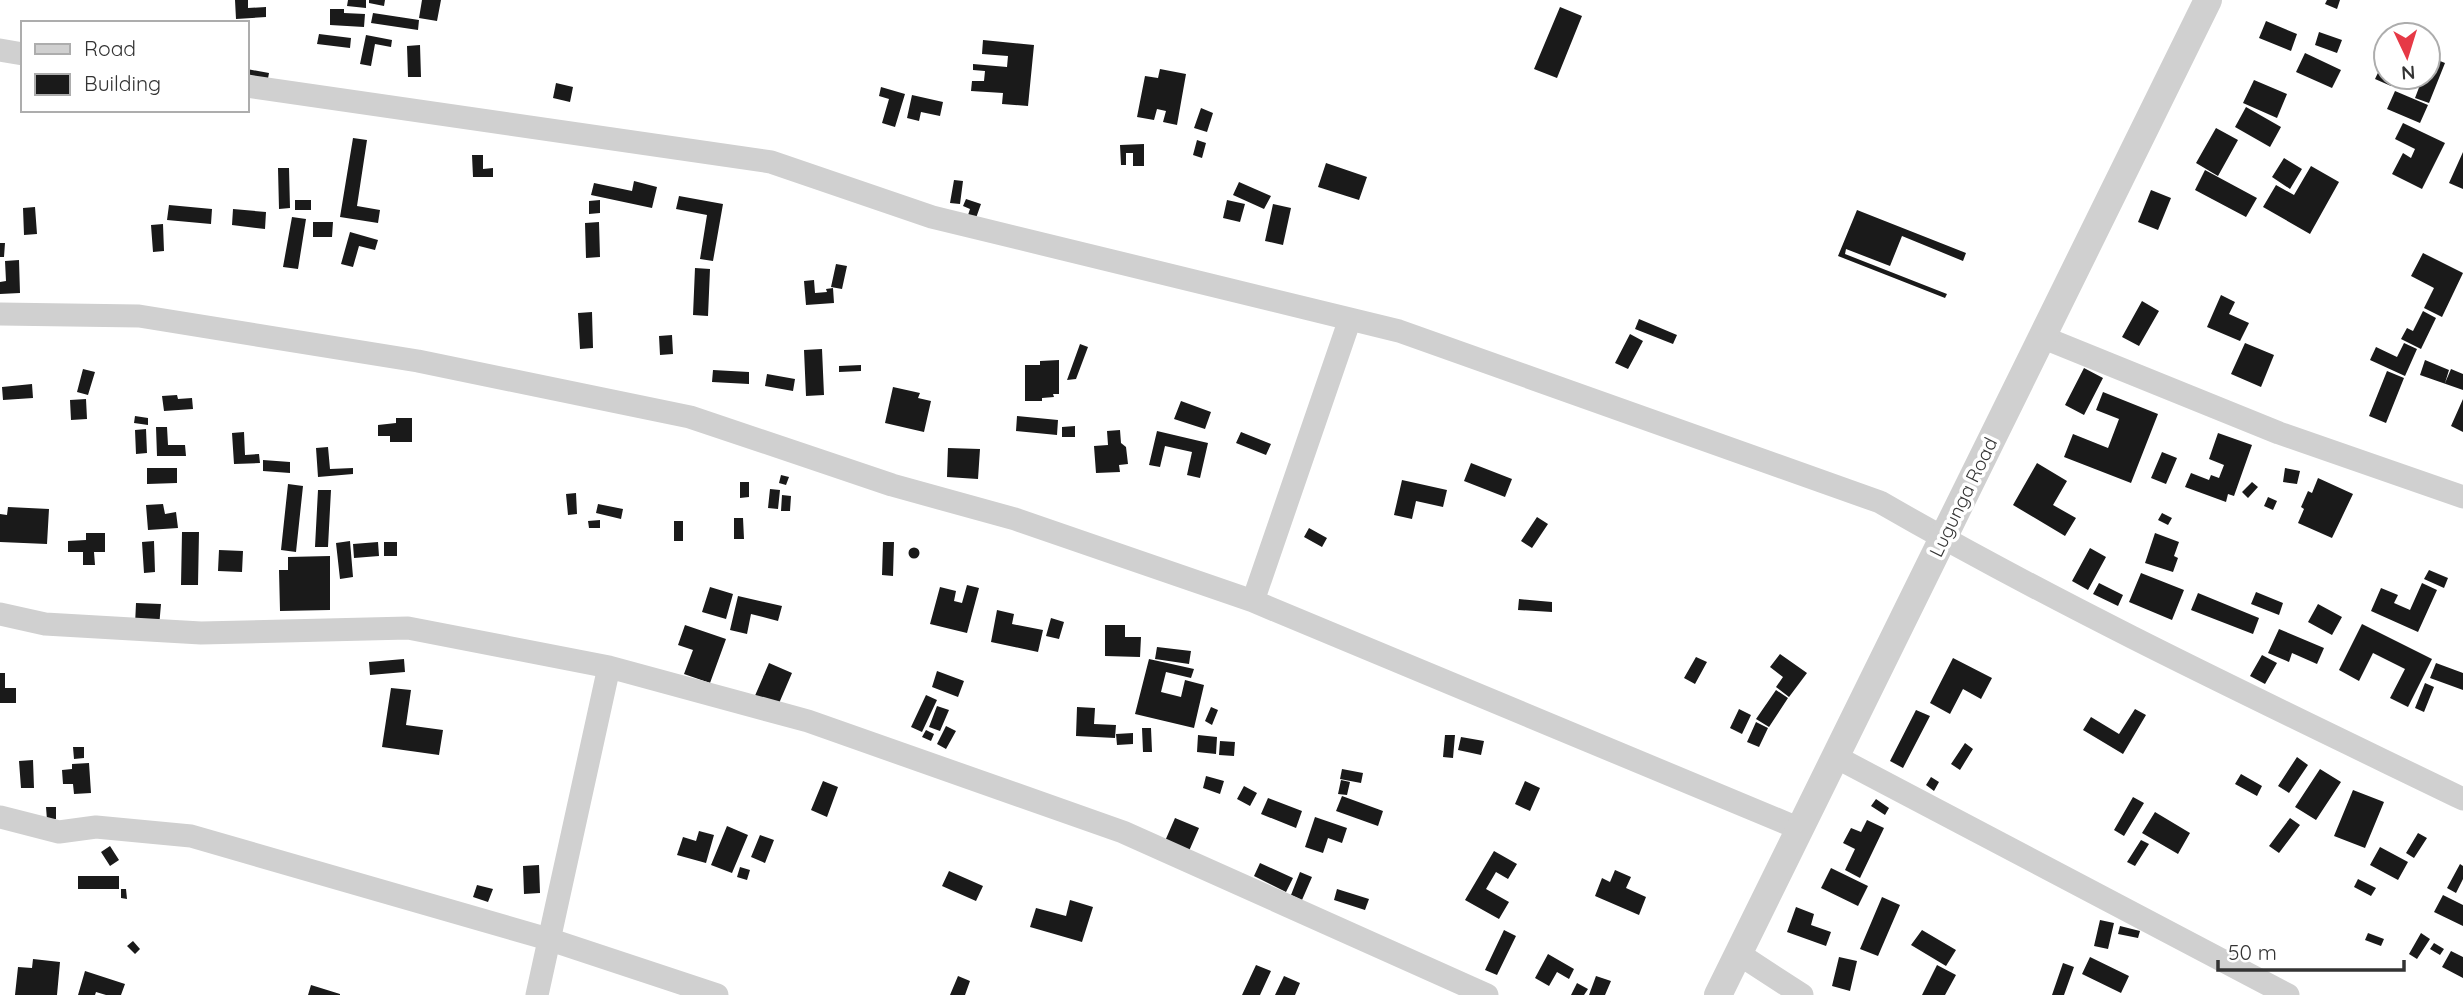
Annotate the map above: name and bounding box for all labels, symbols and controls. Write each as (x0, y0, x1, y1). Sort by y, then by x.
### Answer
legend (21, 21, 248, 112)
north arrow (2372, 21, 2442, 91)
text: Road (84, 35, 136, 61)
text: N (2400, 61, 2416, 85)
text: Building (84, 70, 161, 96)
street label: Lugunga Road (1924, 433, 2002, 561)
scale bar (2218, 928, 2404, 972)
text: 50 m (2228, 939, 2277, 965)

